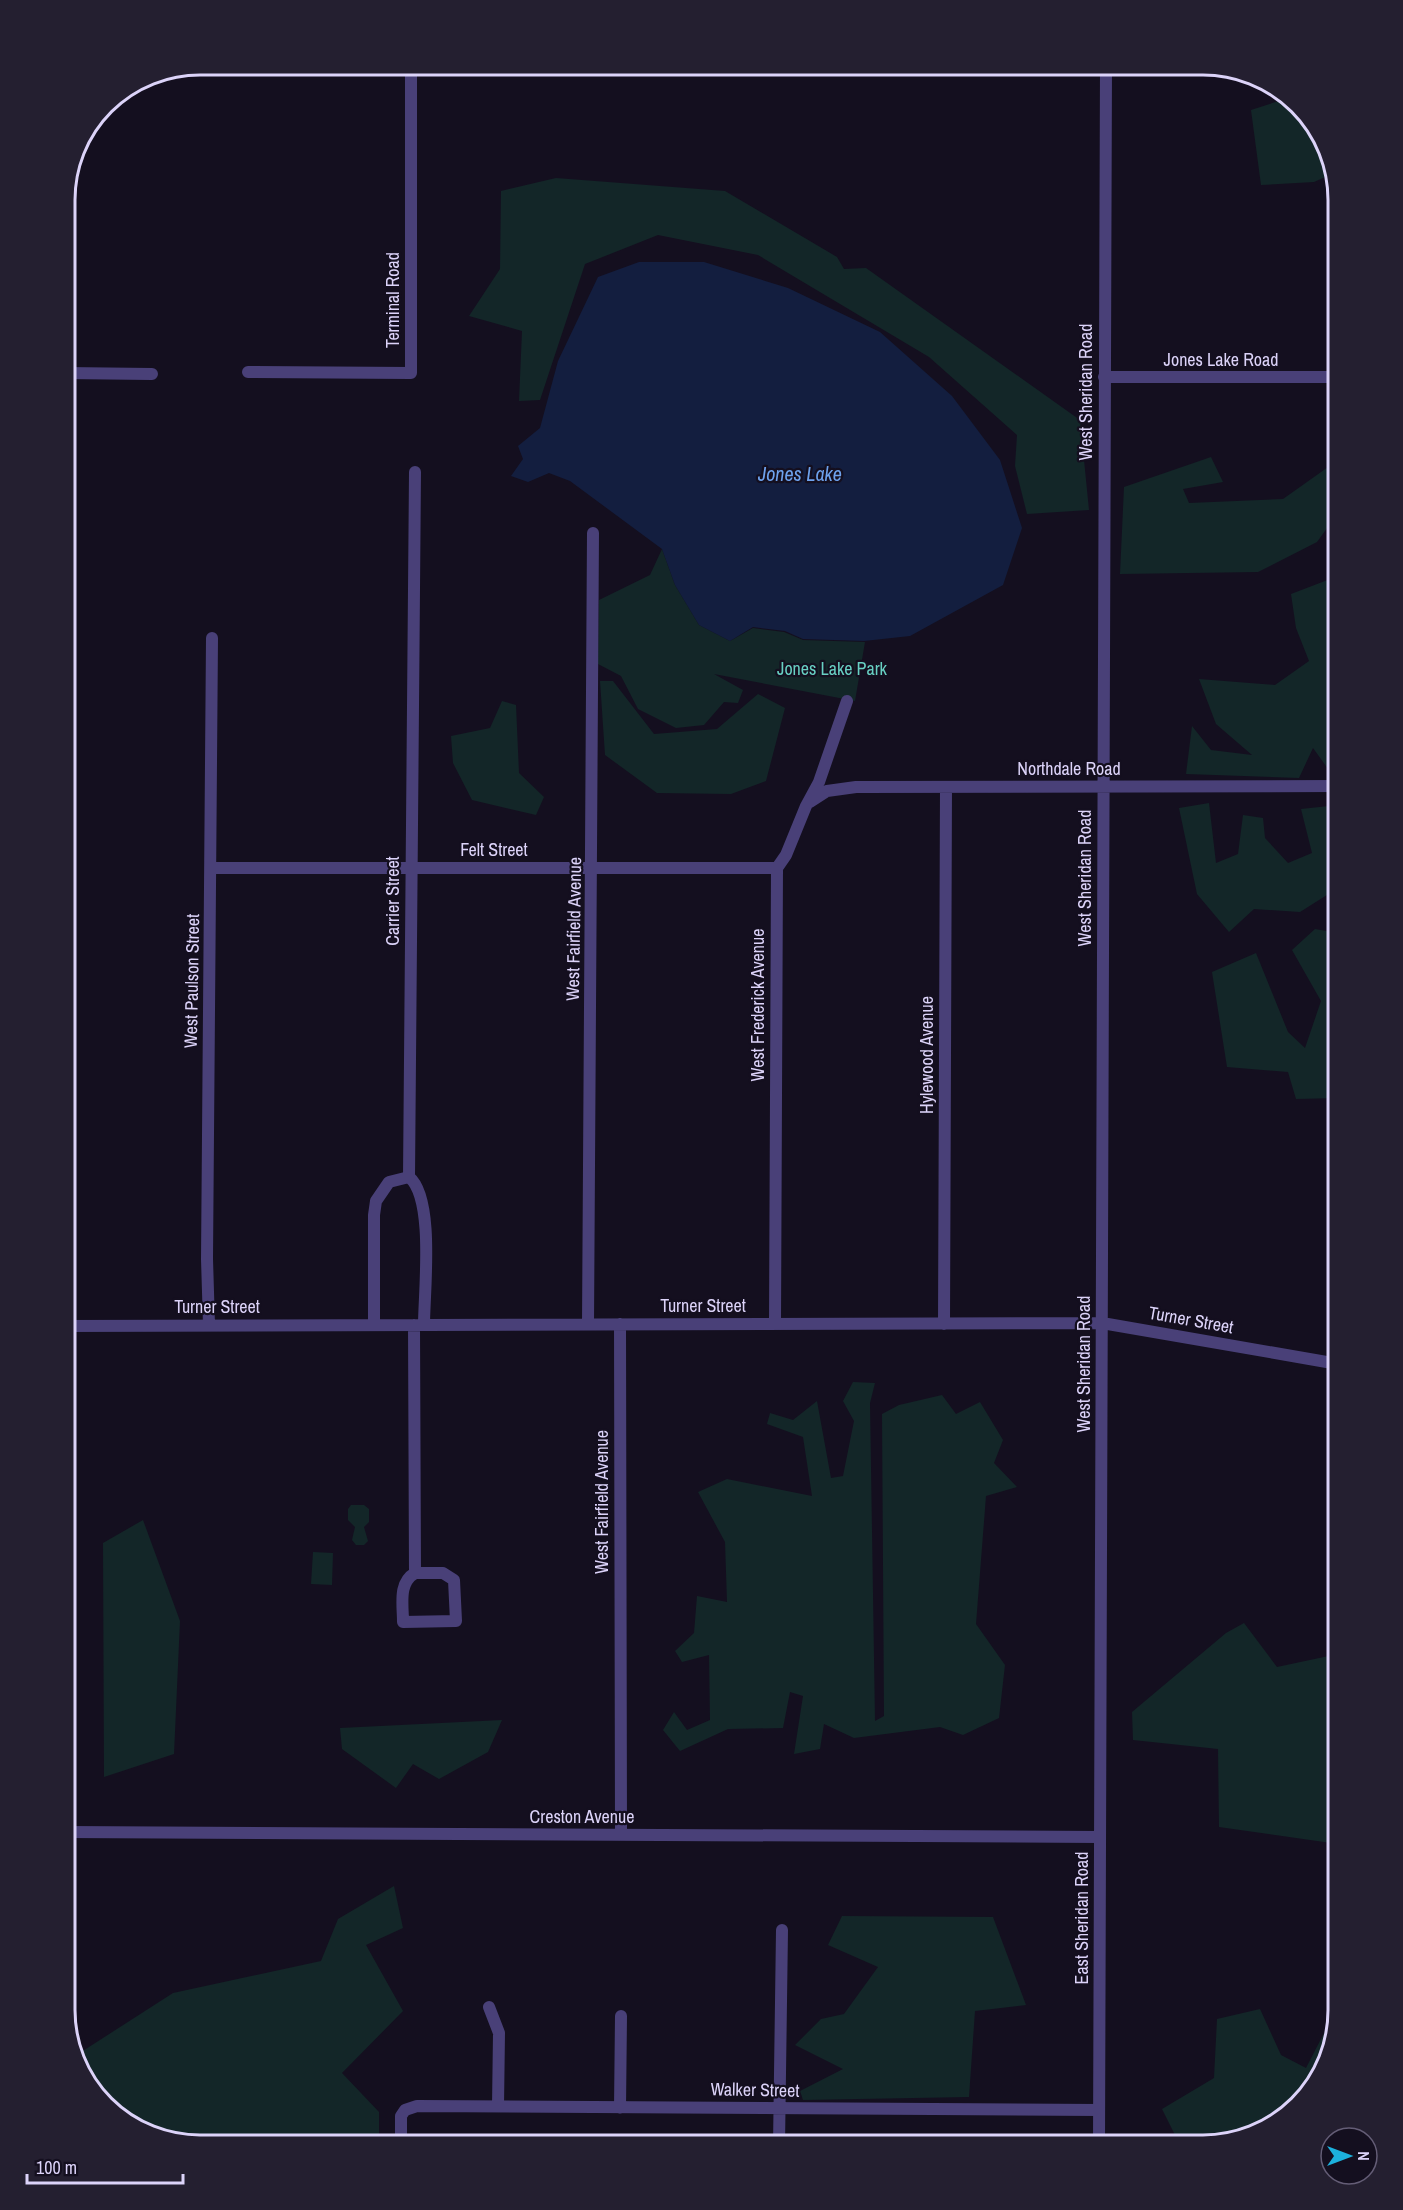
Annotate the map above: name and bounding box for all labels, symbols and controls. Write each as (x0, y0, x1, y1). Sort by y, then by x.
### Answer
street label: Terminal Road (380, 252, 405, 348)
street label: West Sheridan Road (1073, 324, 1098, 460)
street label: Jones Lake Road (1164, 347, 1278, 372)
water label: Jones Lake (757, 460, 842, 487)
park label: Jones Lake Park (777, 656, 888, 681)
street label: Northdale Road (1017, 756, 1121, 781)
street label: West Sheridan Road (1072, 810, 1097, 946)
street label: Felt Street (460, 837, 528, 862)
street label: Carrier Street (380, 856, 405, 946)
street label: West Fairfield Avenue (560, 857, 587, 1001)
street label: West Paulson Street (178, 914, 205, 1048)
street label: West Frederick Avenue (745, 929, 770, 1081)
street label: Hylewood Avenue (914, 996, 939, 1114)
street label: Turner Street (660, 1293, 746, 1318)
street label: Turner Street (174, 1294, 260, 1319)
street label: West Sheridan Road (1071, 1296, 1096, 1432)
street label: Turner Street (1147, 1300, 1235, 1339)
street label: West Fairfield Avenue (589, 1430, 614, 1574)
street label: Creston Avenue (530, 1804, 634, 1829)
street label: East Sheridan Road (1069, 1852, 1094, 1984)
street label: Walker Street (710, 2076, 800, 2103)
north arrow (1319, 2126, 1379, 2186)
scale bar (27, 2147, 183, 2185)
text: N (1353, 2151, 1375, 2161)
text: 100 m (36, 2155, 77, 2180)

